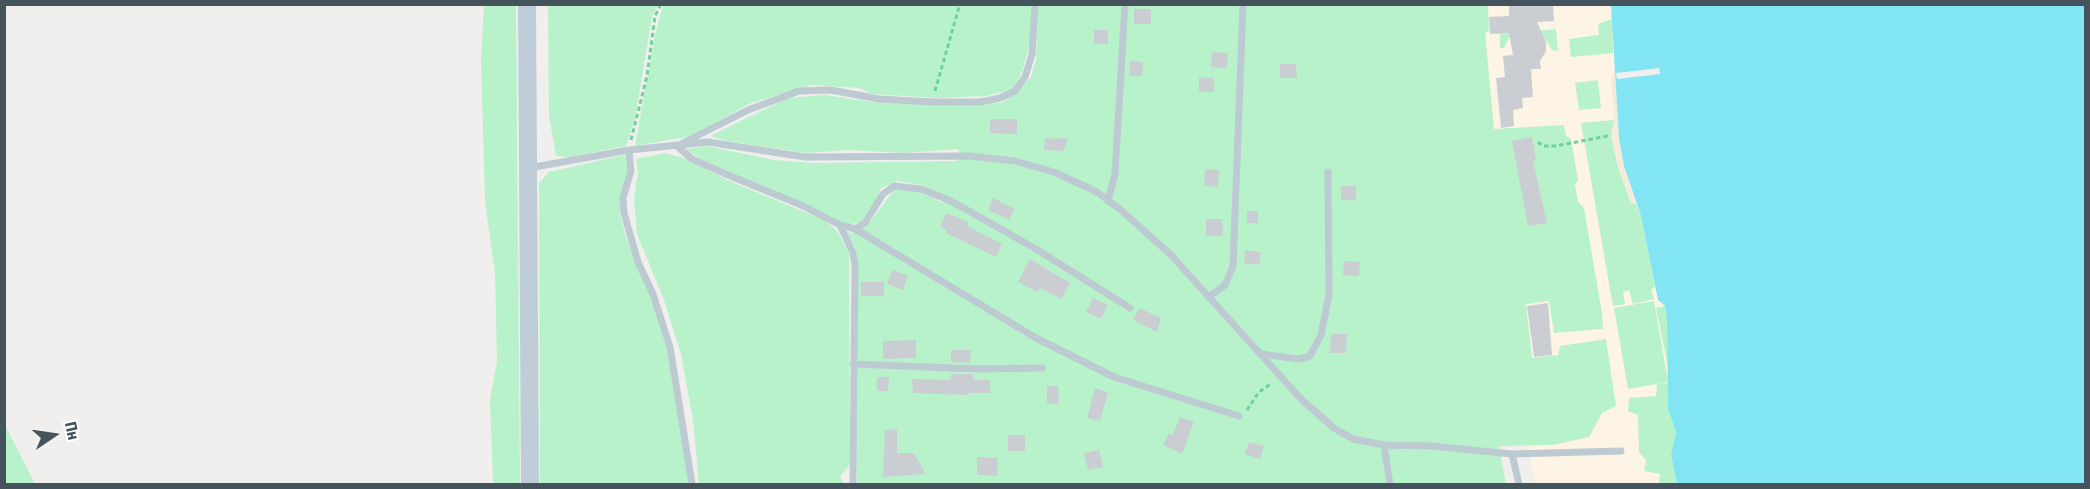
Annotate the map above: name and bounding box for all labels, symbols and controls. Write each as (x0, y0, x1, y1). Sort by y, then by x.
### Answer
north arrow (24, 405, 84, 465)
text: Пн (61, 420, 83, 442)

